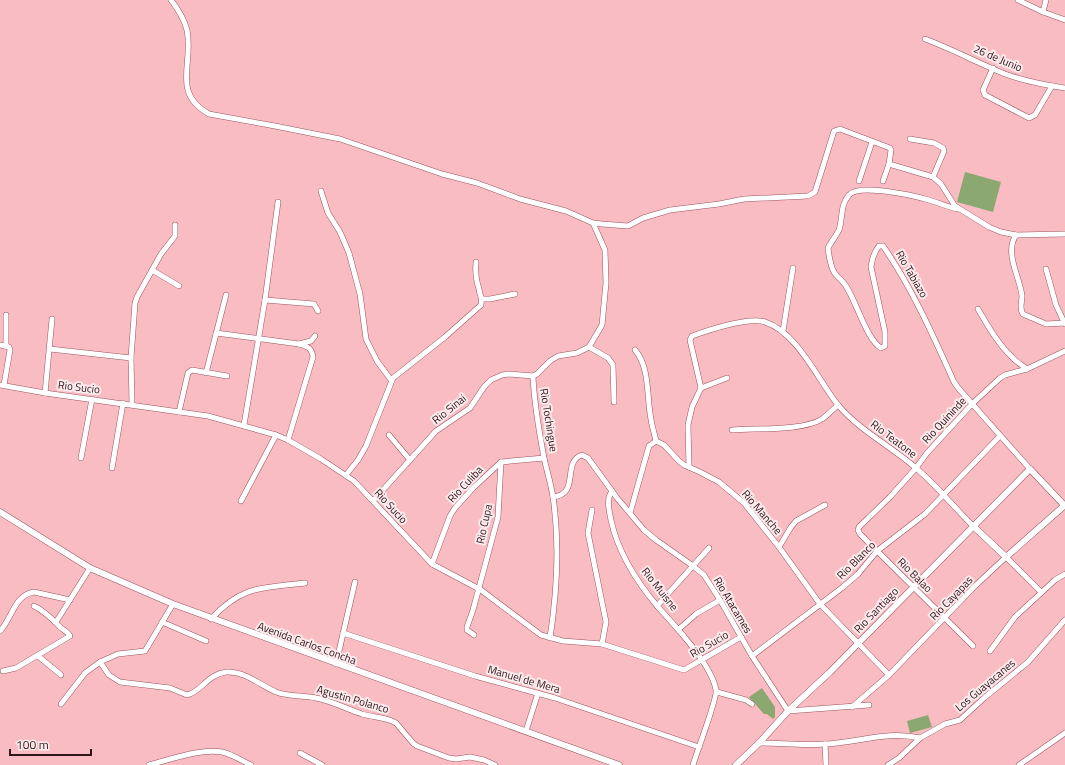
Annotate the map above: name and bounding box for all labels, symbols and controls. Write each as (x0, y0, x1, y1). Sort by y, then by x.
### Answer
street label: 26 de Junio (971, 41, 1025, 76)
street label: Rio Tabiazo (892, 247, 932, 301)
street label: Rio Sucio (57, 376, 101, 398)
street label: Rio Tochingue (536, 387, 562, 453)
street label: Rio Sinai (429, 390, 469, 428)
street label: Rio Quininde (918, 393, 970, 447)
street label: Rio Teatone (867, 416, 921, 462)
street label: Rio Culiba (444, 462, 487, 506)
street label: Rio Sucio (371, 485, 411, 527)
street label: Rio Manche (738, 486, 786, 538)
street label: Rio Cupa (472, 502, 496, 545)
street label: Rio Blanco (833, 537, 879, 583)
street label: Rio Balao (894, 554, 936, 596)
street label: Rio Muisne (638, 564, 682, 615)
street label: Rio Cayapas (926, 572, 976, 624)
street label: Rio Atacames (710, 574, 756, 636)
street label: Rio Santiago (850, 583, 902, 636)
street label: Avenida Carlos Concha (255, 618, 359, 668)
street label: Rio Sucio (687, 626, 731, 661)
street label: Los Guayacanes (951, 655, 1019, 715)
street label: Manuel de Mera (486, 661, 563, 697)
street label: Agustin Polanco (315, 681, 391, 717)
scale bar (10, 731, 91, 757)
text: 100 m (16, 735, 49, 754)

